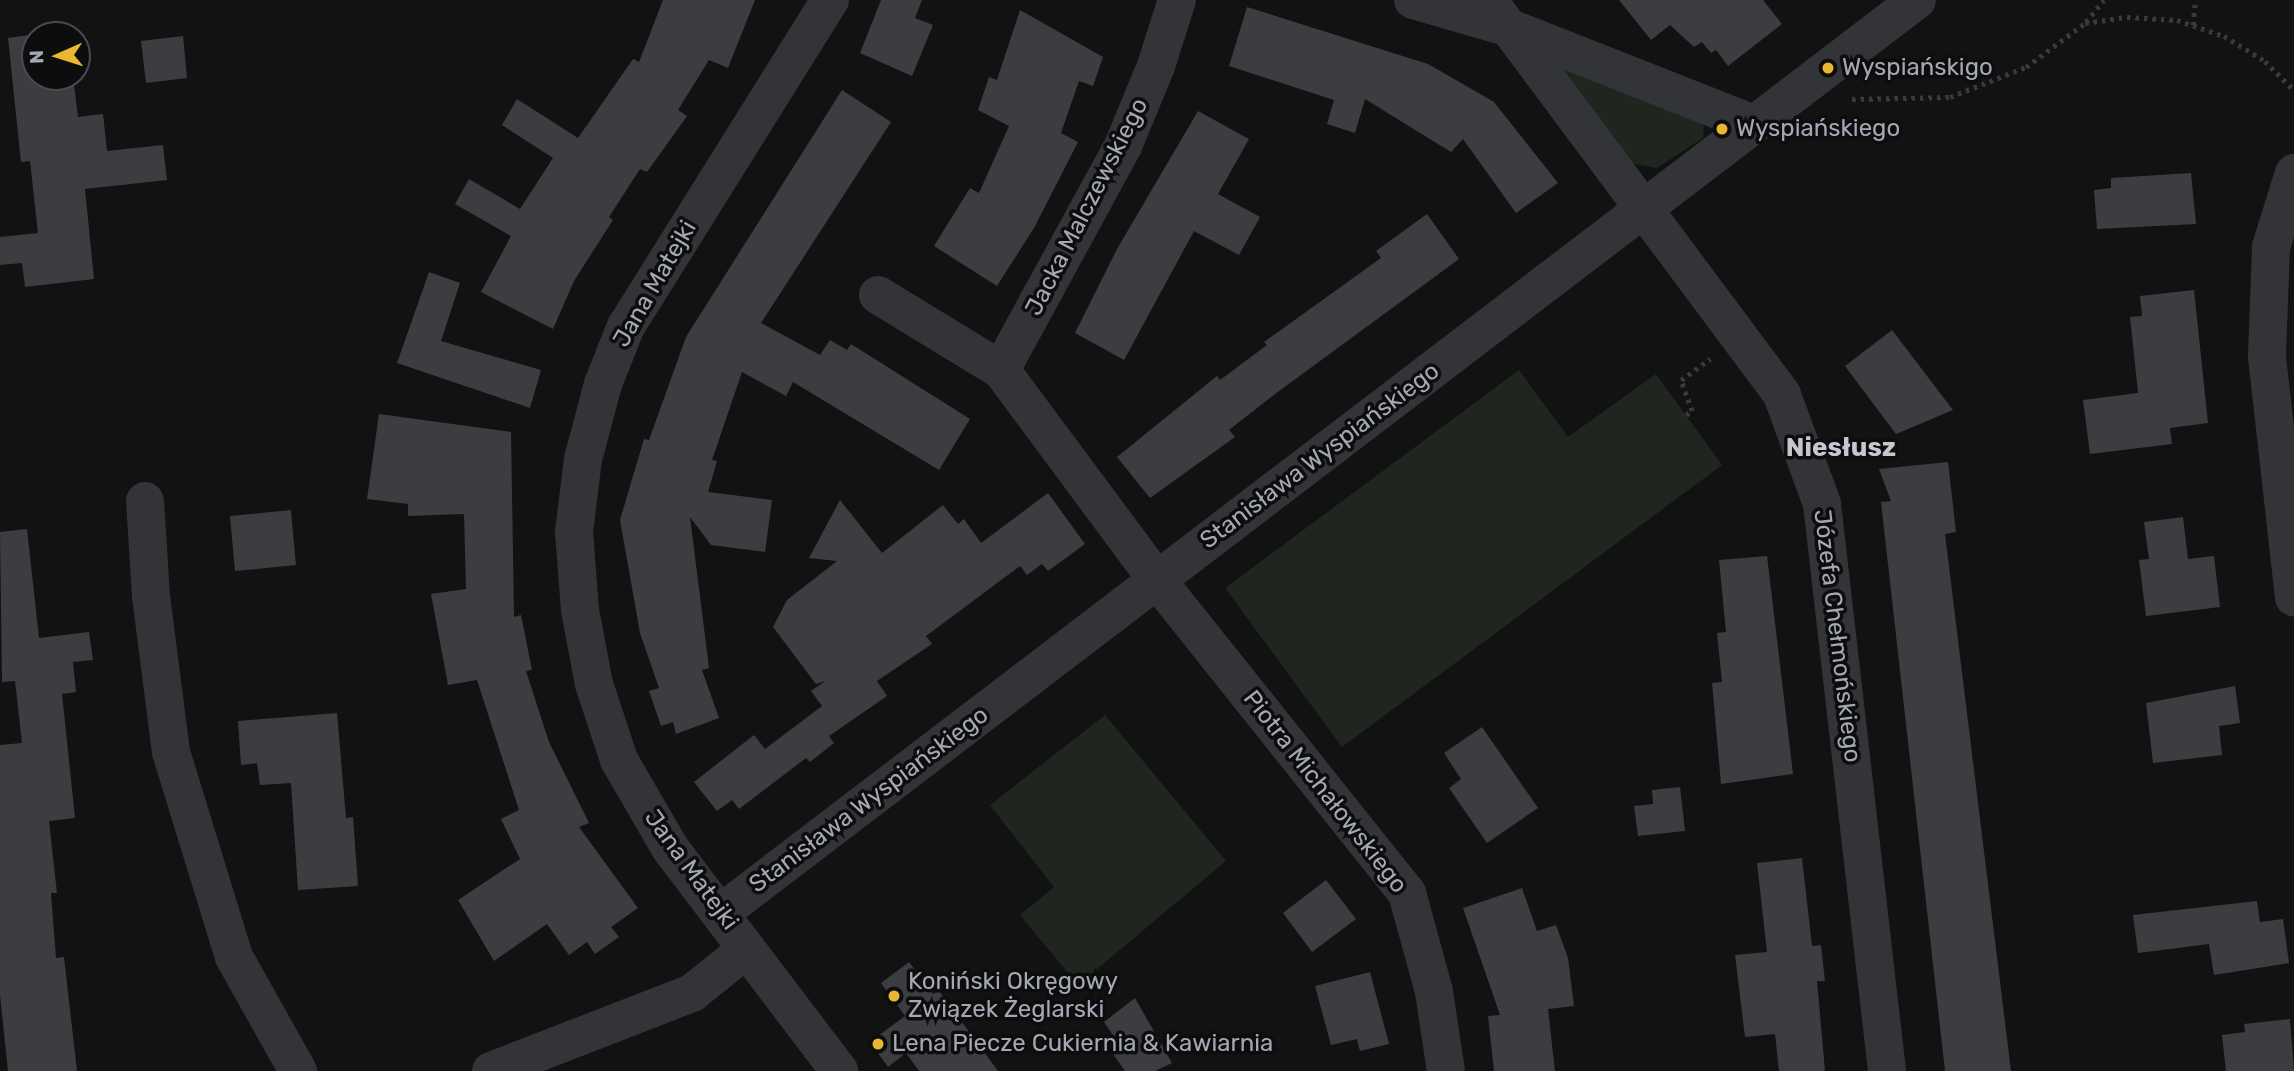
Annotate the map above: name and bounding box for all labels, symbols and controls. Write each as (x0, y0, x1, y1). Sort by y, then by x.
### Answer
north arrow (21, 21, 91, 91)
text: N (25, 50, 48, 64)
place label: Wyspiańskigo (1842, 54, 1993, 82)
marker: Wyspiańskigo (1820, 60, 1836, 76)
street label: Jacka Malczewskiego (1020, 93, 1154, 321)
place label: Wyspiańskiego (1736, 115, 1900, 143)
marker: Wyspiańskiego (1714, 121, 1730, 137)
street label: Jana Matejki (607, 216, 703, 352)
street label: Stanisława Wyspiańskiego (1195, 357, 1445, 555)
district label: Niesłusz (1786, 432, 1896, 464)
street label: Józefa Chełmońskiego (1807, 508, 1867, 764)
street label: Piotra Michałowskiego (1237, 685, 1413, 899)
street label: Stanisława Wyspiańskiego (744, 701, 994, 899)
street label: Jana Matejki (638, 804, 744, 936)
place label: Koniński Okręgowy Związek Żeglarski (908, 968, 1118, 1024)
marker: Koniński Okręgowy Związek Żeglarski (886, 988, 902, 1004)
place label: Lena Piecze Cukiernia & Kawiarnia (892, 1030, 1273, 1058)
marker: Lena Piecze Cukiernia & Kawiarnia (870, 1036, 886, 1052)

